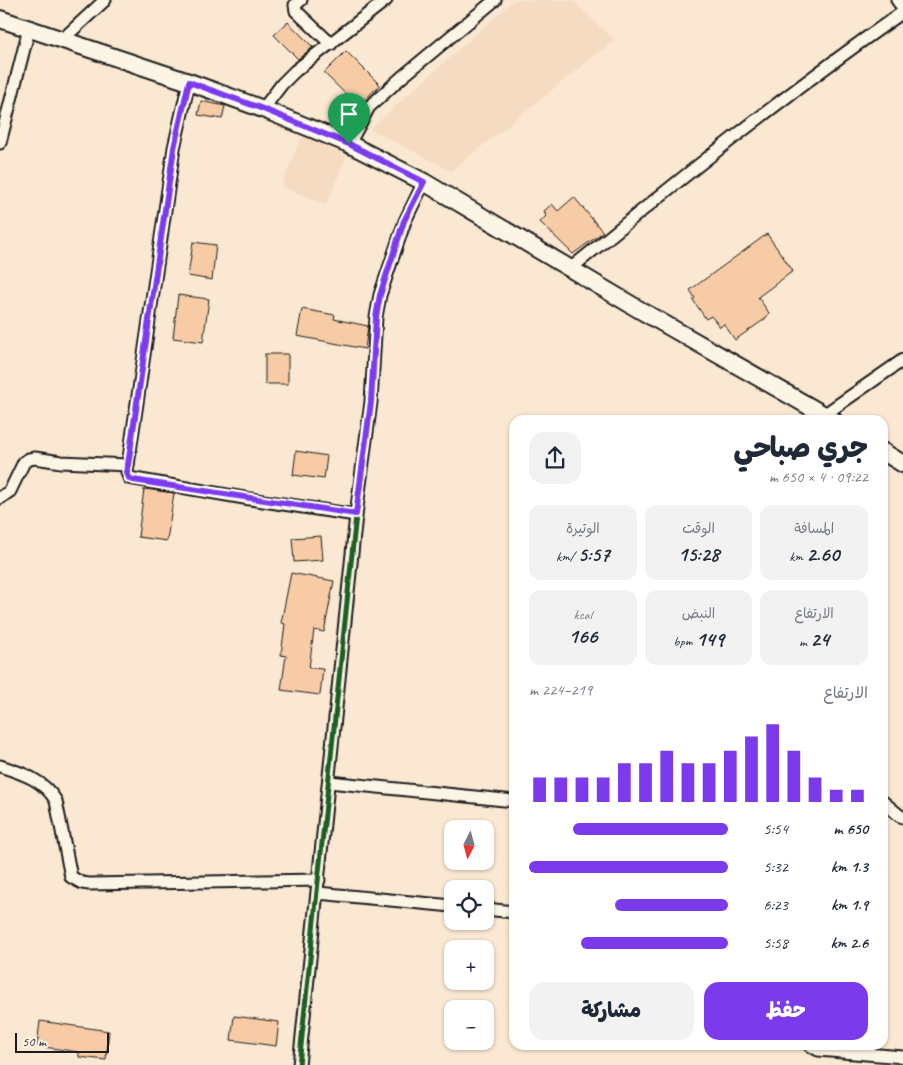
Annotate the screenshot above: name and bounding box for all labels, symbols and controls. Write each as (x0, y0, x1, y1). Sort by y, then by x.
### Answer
pin (328, 93, 370, 144)
icon: arrive (335, 100, 363, 128)
text: جري صباحي (733, 430, 868, 465)
button: share (529, 432, 581, 484)
text: 09:22 · 4 × 650 m (769, 467, 868, 487)
text: الوتيرة (566, 520, 600, 537)
text: الوقت (682, 520, 715, 537)
text: المسافة (794, 520, 834, 537)
text: 5:57 (578, 541, 610, 567)
text: 15:28 (678, 541, 719, 567)
text: 2.60 (806, 541, 839, 567)
text: /km (556, 548, 578, 565)
text: km (789, 548, 806, 565)
text: النبض (682, 605, 715, 622)
text: الارتفاع (795, 605, 834, 622)
text: kcal (574, 606, 592, 623)
text: 166 (568, 623, 597, 649)
text: 149 (696, 626, 724, 652)
text: 24 (810, 626, 829, 652)
text: bpm (673, 633, 696, 650)
text: m (799, 633, 810, 650)
text: 219–224 m (529, 680, 592, 700)
text: الارتفاع (823, 683, 868, 703)
text: 5:54 (763, 819, 788, 839)
text: 650 m (833, 819, 868, 839)
north arrow (444, 820, 494, 870)
map controls (444, 820, 494, 1050)
text: 5:32 (763, 857, 788, 877)
text: 1.3 km (831, 857, 868, 877)
button: locate (444, 880, 494, 930)
text: 6:23 (763, 895, 788, 915)
text: 1.9 km (831, 895, 868, 915)
text: 5:58 (763, 933, 788, 953)
text: 2.6 km (830, 933, 868, 953)
button: + (444, 940, 494, 990)
button: مشاركة (529, 982, 694, 1040)
button: حفظ (704, 982, 868, 1040)
button: − (444, 1000, 494, 1050)
scale bar (15, 1030, 109, 1053)
text: 50 m (22, 1033, 46, 1050)

